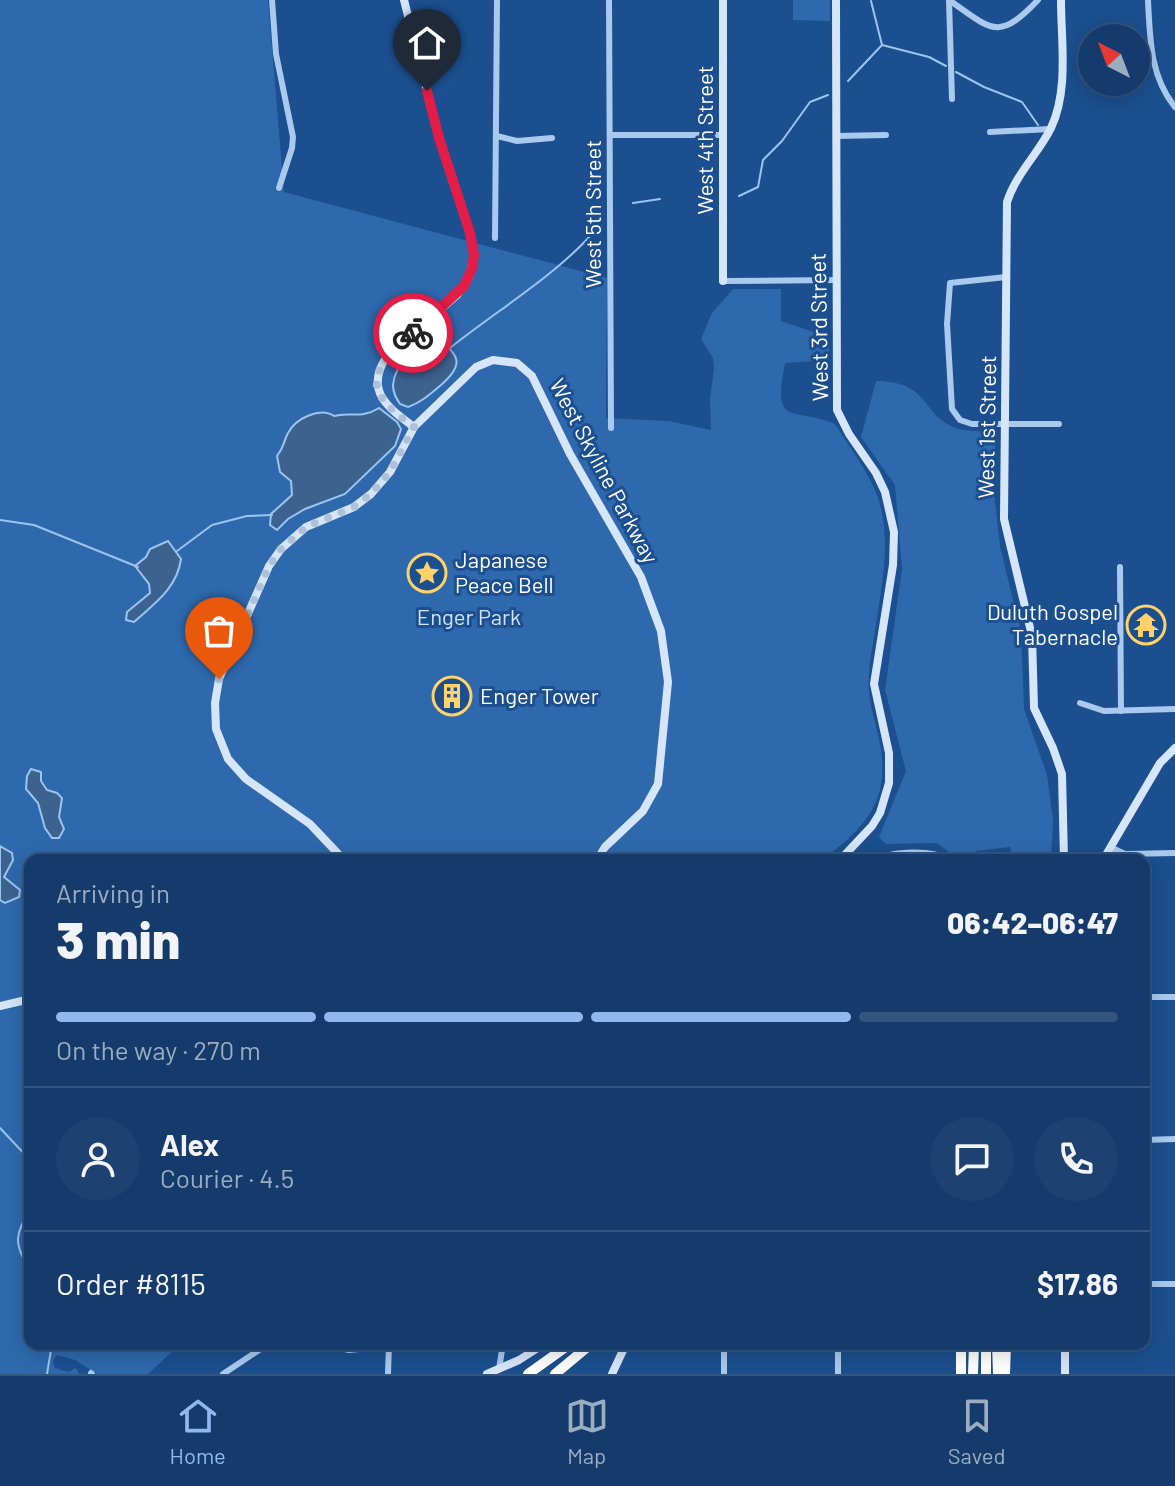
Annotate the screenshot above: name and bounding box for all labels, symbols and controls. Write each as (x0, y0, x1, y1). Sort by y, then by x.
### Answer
pin (393, 9, 461, 91)
icon: home (405, 21, 449, 65)
north arrow (1078, 24, 1150, 96)
map controls (1078, 24, 1150, 96)
street label: West 4th Street (691, 65, 717, 215)
street label: West 5th Street (579, 140, 605, 288)
street label: West 3rd Street (804, 253, 832, 401)
courier (373, 293, 453, 373)
icon: bike (391, 311, 435, 355)
street label: West 1st Street (972, 355, 1000, 499)
street label: West Skyline Parkway (545, 374, 665, 567)
place label: Japanese Peace Bell (455, 546, 554, 597)
place icon: Japanese Peace Bell (406, 552, 448, 594)
pin (185, 597, 253, 679)
place label: Duluth Gospel Tabernacle (987, 598, 1118, 649)
park label: Enger Park (417, 603, 521, 629)
temple icon: Duluth Gospel Tabernacle (1125, 604, 1167, 646)
icon: bag (197, 609, 241, 653)
building icon: Enger Tower (431, 675, 473, 717)
place label: Enger Tower (480, 682, 599, 708)
text: Arriving in (56, 877, 170, 908)
text: 06:42–06:47 (947, 904, 1118, 940)
text: 3 min (56, 907, 180, 969)
text: On the way · 270 m (56, 1034, 261, 1065)
button: person (56, 1117, 140, 1201)
button: chat (930, 1117, 1014, 1201)
button: phone (1034, 1117, 1118, 1201)
text: Alex (160, 1126, 219, 1162)
text: Courier · 4.5 (160, 1162, 294, 1193)
text: Order #8115 (56, 1265, 206, 1301)
text: $17.86 (1037, 1265, 1118, 1301)
tab: Home (170, 1394, 226, 1468)
tab: Map (565, 1394, 609, 1468)
tab: Saved (948, 1394, 1005, 1468)

